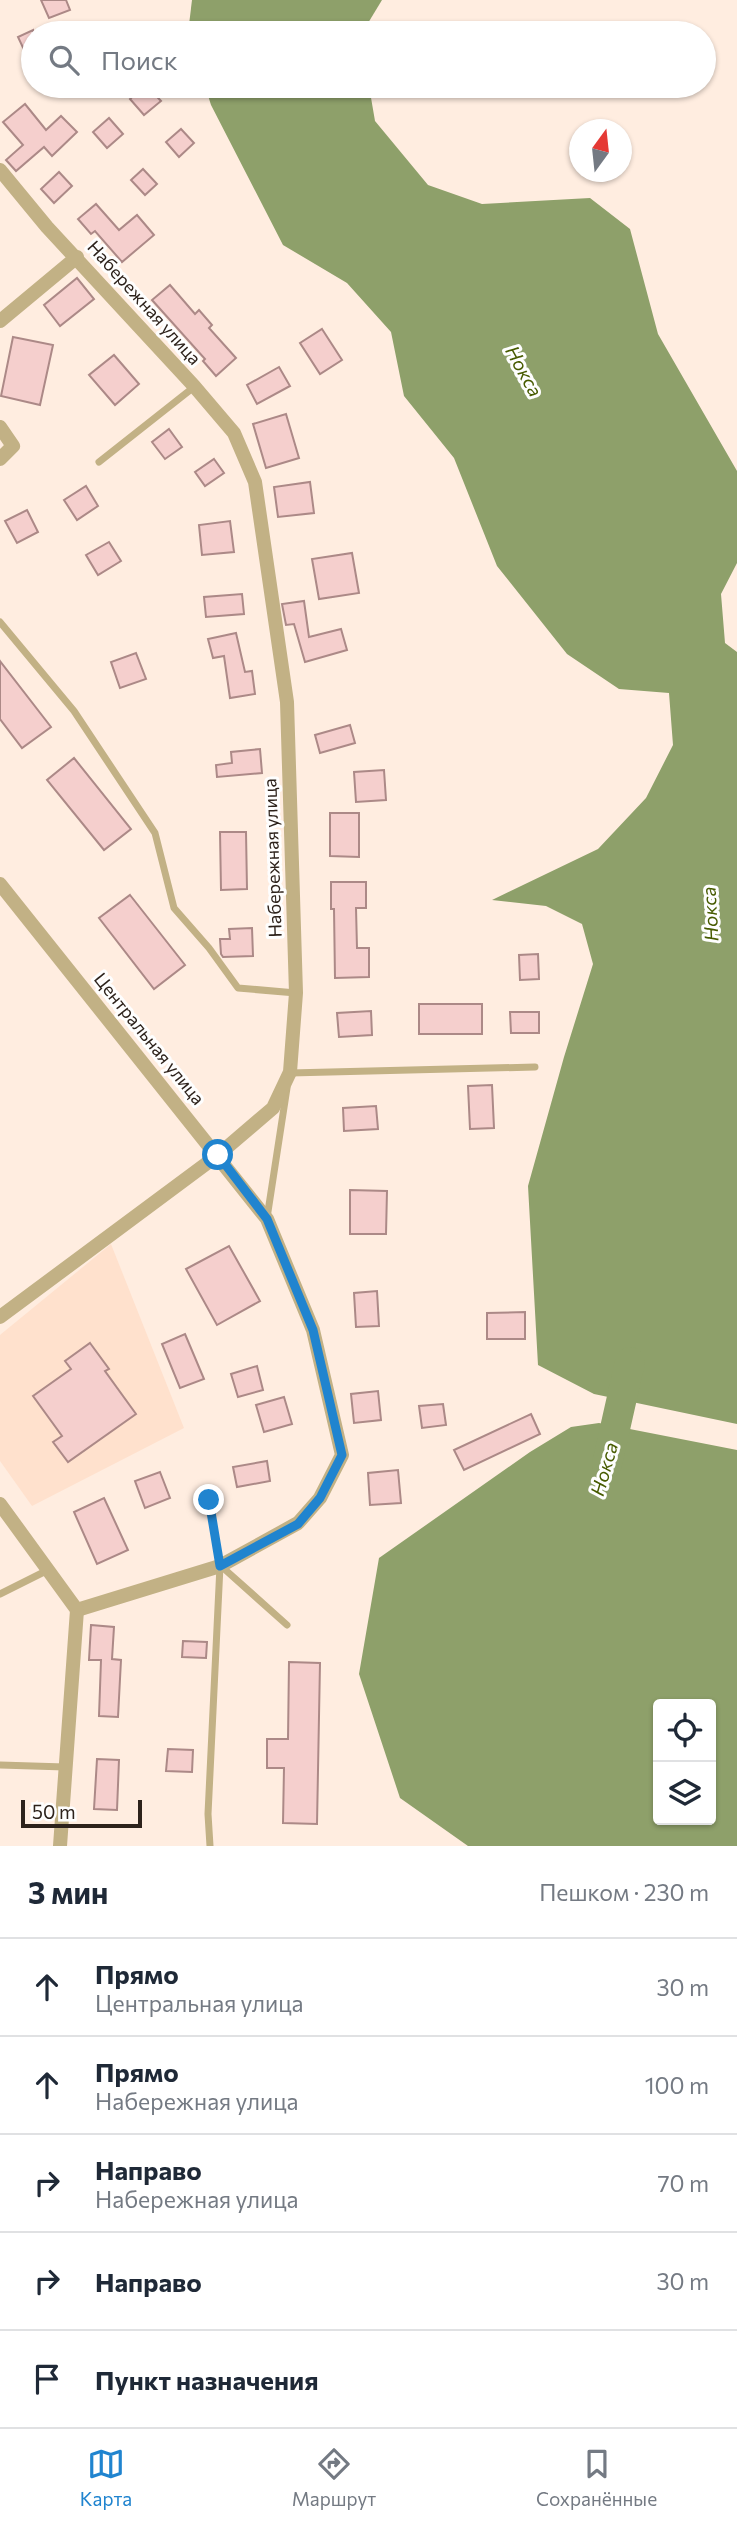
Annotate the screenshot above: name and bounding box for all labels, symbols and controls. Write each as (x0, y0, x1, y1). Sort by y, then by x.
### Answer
search box (21, 21, 716, 98)
icon: search (45, 41, 83, 79)
text: Поиск (101, 44, 178, 75)
north arrow (569, 119, 632, 182)
street label: Набережная улица (83, 236, 206, 369)
water label: Нокса (501, 341, 548, 400)
street label: Набережная улица (258, 778, 286, 938)
water label: Нокса (697, 886, 722, 942)
street label: Центральная улица (90, 968, 210, 1109)
route start (202, 1139, 233, 1170)
water label: Нокса (585, 1439, 622, 1498)
route end (193, 1484, 224, 1515)
map controls (653, 1699, 716, 1825)
button: locate (653, 1699, 716, 1762)
button: layers (653, 1762, 716, 1825)
scale bar (21, 1797, 142, 1829)
text: 50 m (32, 1800, 76, 1823)
text: 3 мин (28, 1873, 108, 1910)
text: Пешком · 230 m (539, 1878, 709, 1906)
text: Прямо (95, 1958, 179, 1989)
icon: ahead (28, 1968, 66, 2006)
text: 30 m (656, 1973, 709, 2001)
text: Центральная улица (95, 1989, 304, 2017)
text: Прямо (95, 2056, 179, 2087)
icon: ahead (28, 2066, 66, 2104)
text: 100 m (645, 2071, 709, 2099)
text: Набережная улица (95, 2087, 299, 2115)
text: Направо (95, 2154, 202, 2185)
icon: right (28, 2164, 66, 2202)
text: 70 m (657, 2169, 709, 2197)
text: Набережная улица (95, 2185, 299, 2213)
icon: right (28, 2262, 66, 2300)
text: Направо (95, 2266, 202, 2297)
text: 30 m (656, 2267, 709, 2295)
icon: arrive (28, 2360, 66, 2398)
text: Пункт назначения (95, 2364, 319, 2395)
tab: Карта (80, 2445, 132, 2510)
tab: Маршрут (292, 2445, 376, 2510)
tab: Сохранённые (536, 2445, 657, 2510)

